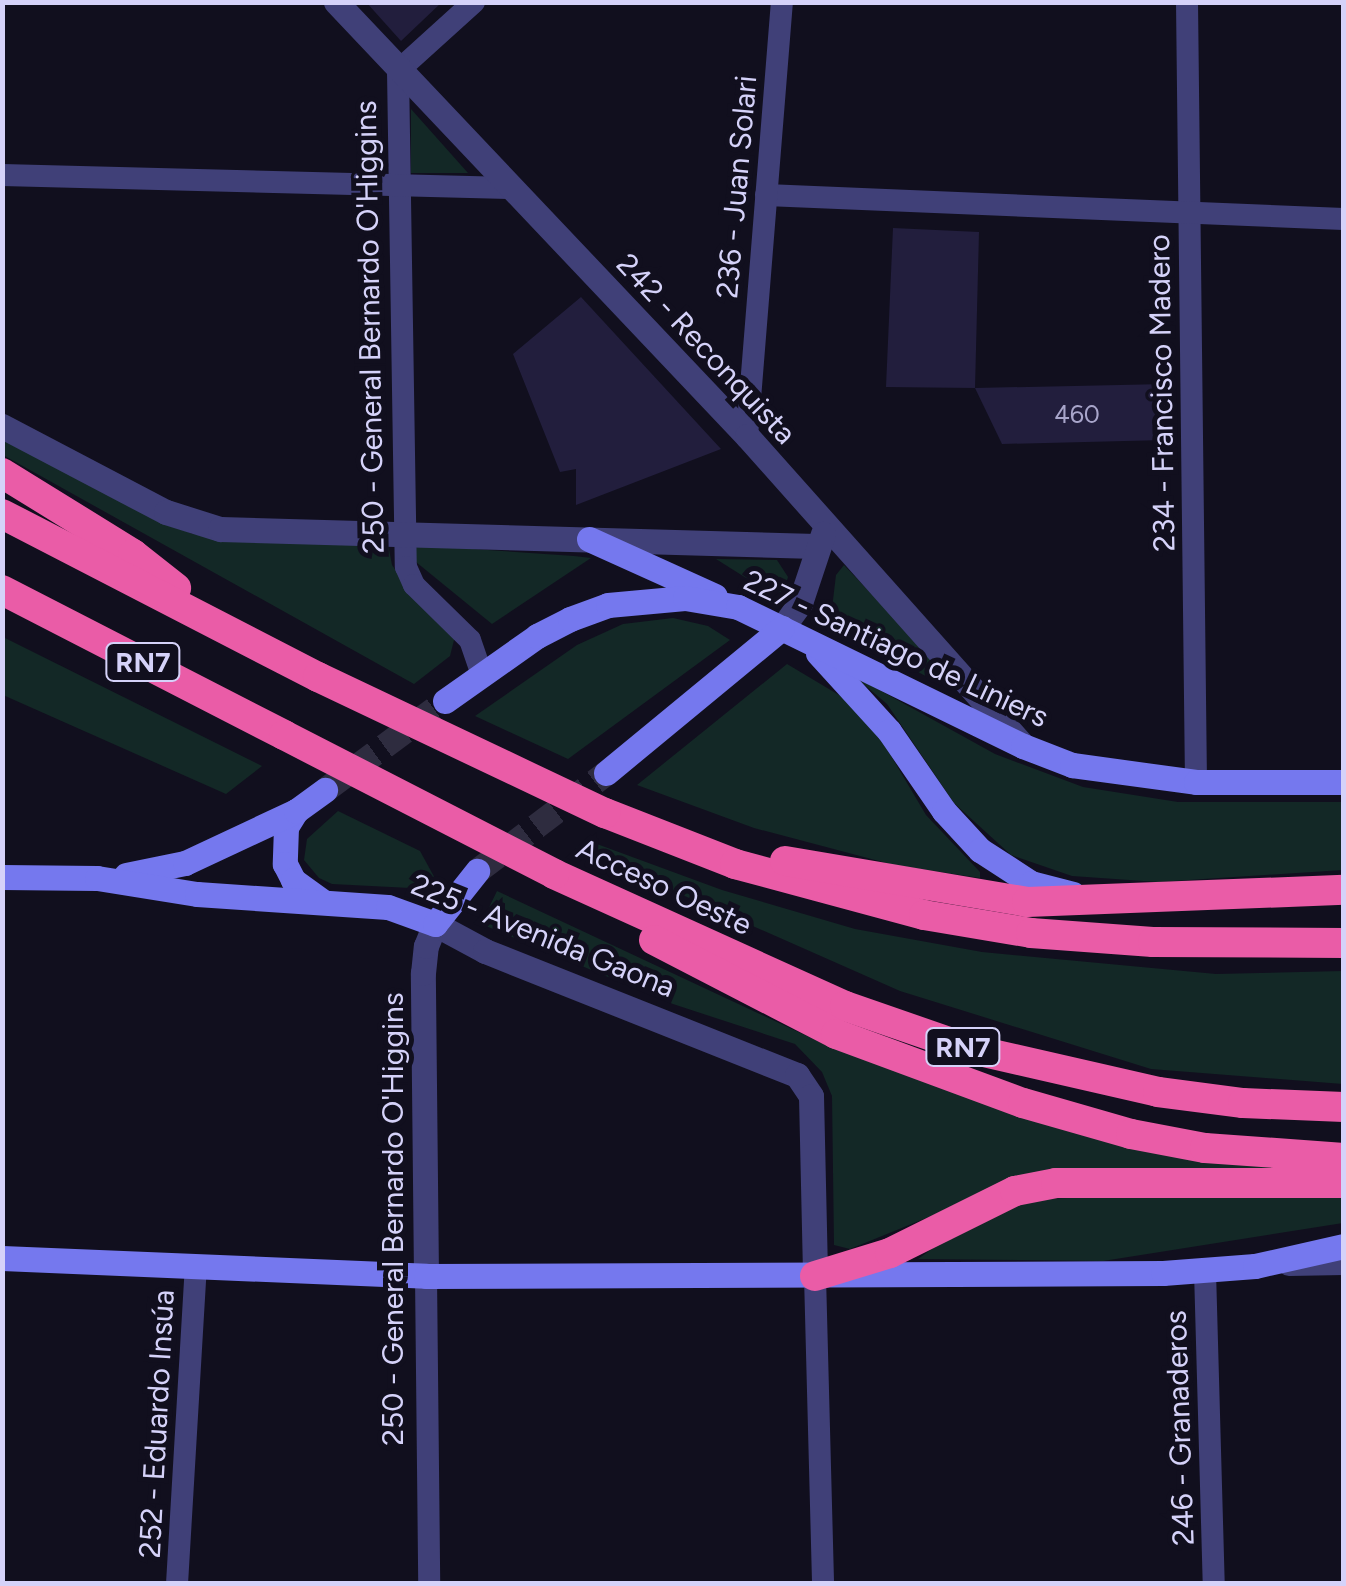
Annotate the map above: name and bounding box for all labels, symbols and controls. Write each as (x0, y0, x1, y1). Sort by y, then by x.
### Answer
street label: 236 - Juan Solari (709, 74, 765, 300)
street label: 250 - General Bernardo O'Higgins (348, 100, 392, 554)
street label: 234 - Francisco Madero (1141, 234, 1183, 552)
street label: 242 - Reconquista (609, 247, 803, 451)
house number: 460 (1054, 399, 1100, 429)
street label: 227 - Santiago de Liniers (738, 563, 1054, 735)
road number: RN7 (103, 639, 183, 685)
street label: Acceso Oeste (571, 831, 757, 943)
street label: 225 - Avenida Gaona (406, 867, 680, 1005)
street label: 250 - General Bernardo O'Higgins (375, 992, 411, 1446)
road number: RN7 (923, 1024, 1003, 1070)
street label: 252 - Eduardo Insúa (132, 1289, 182, 1559)
street label: 246 - Granaderos (1158, 1310, 1202, 1546)

